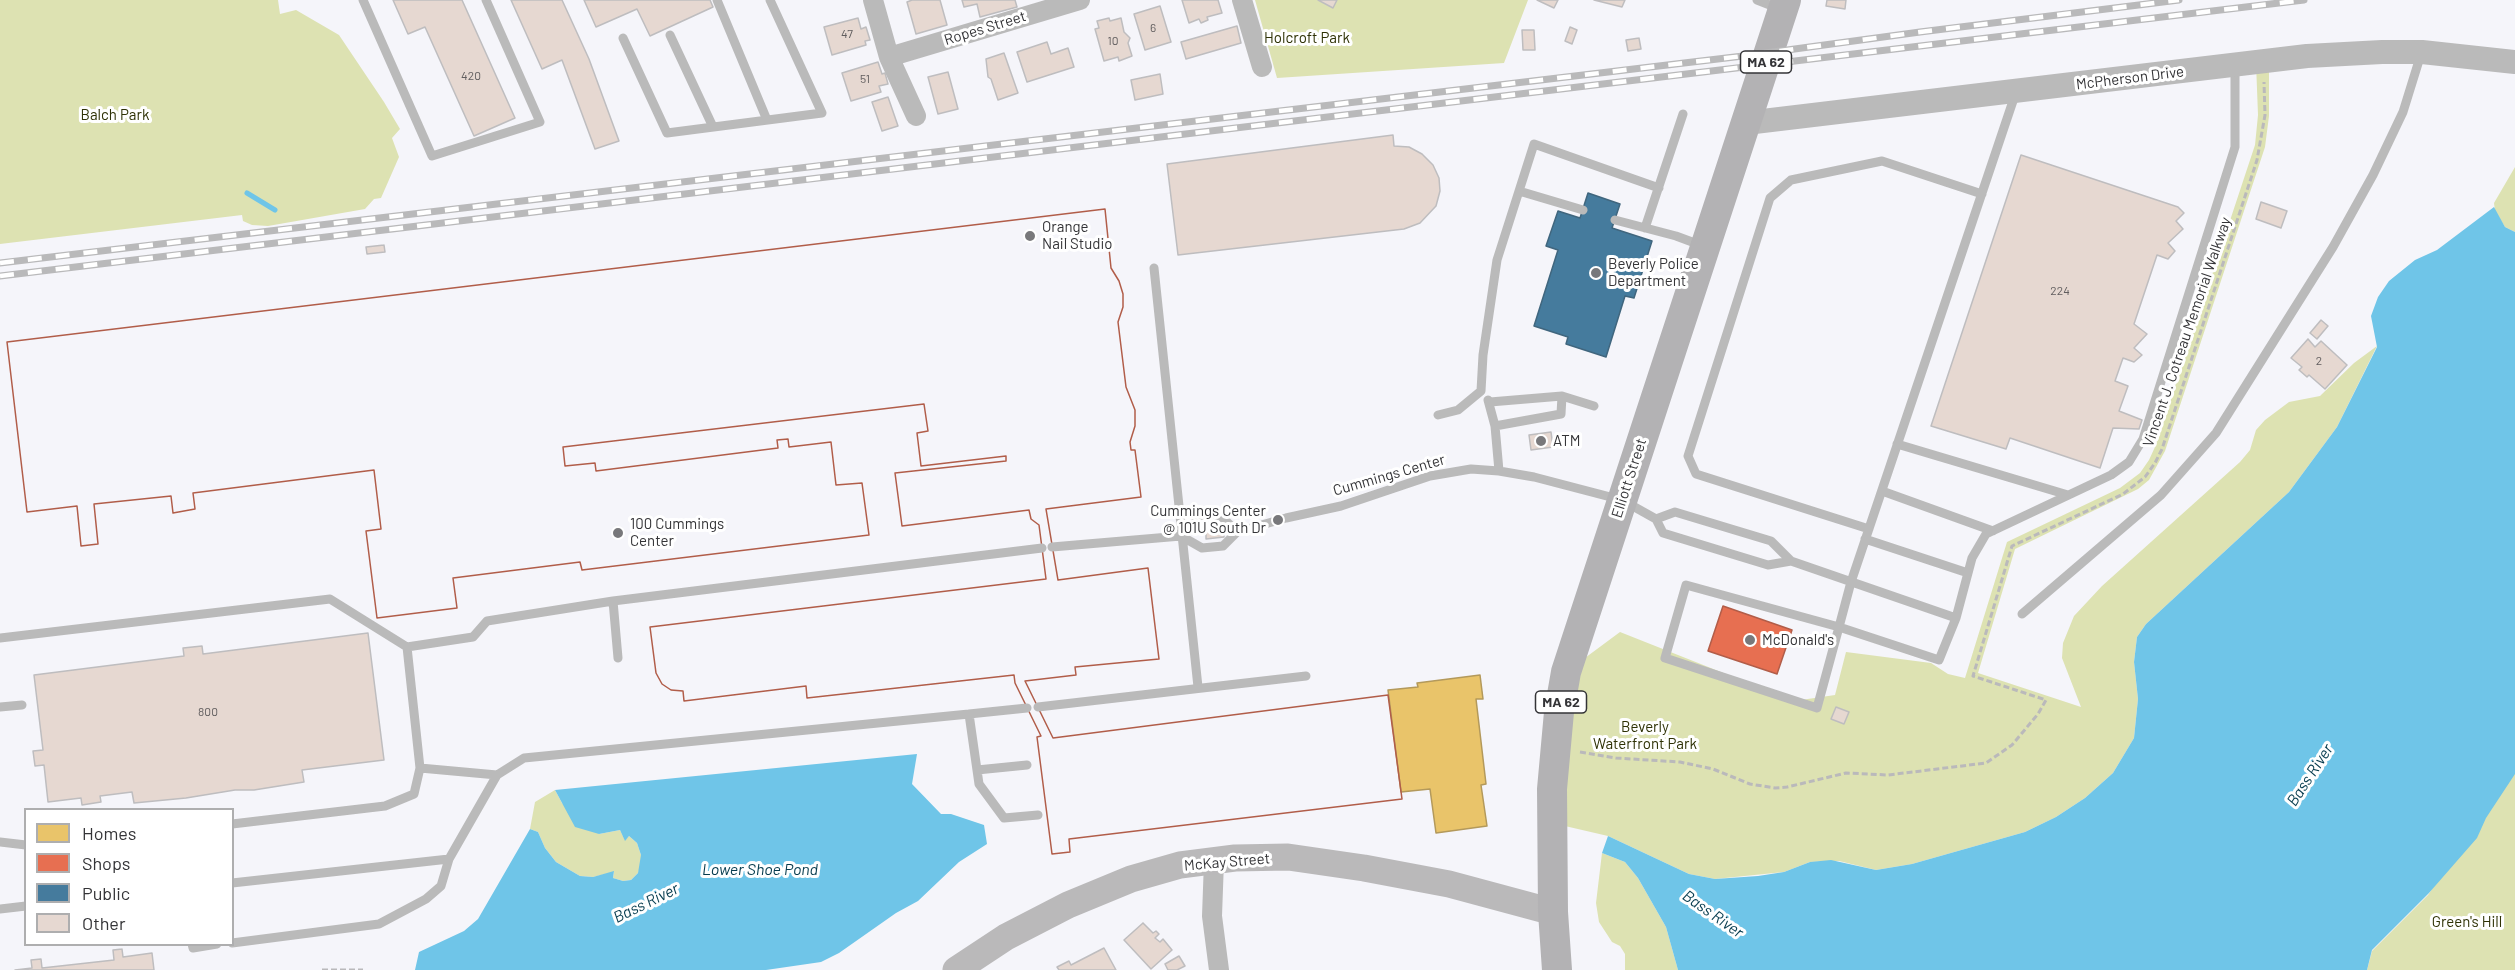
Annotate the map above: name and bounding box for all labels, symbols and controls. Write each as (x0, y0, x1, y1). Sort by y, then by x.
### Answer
street label: Ropes Street (942, 7, 1028, 49)
house number: 6 (1150, 21, 1156, 35)
house number: 47 (841, 27, 853, 41)
park label: Holcroft Park (1264, 29, 1350, 47)
house number: 10 (1108, 34, 1118, 48)
road number: MA 62 (1740, 51, 1792, 73)
street label: McPherson Drive (2075, 62, 2185, 94)
house number: 420 (461, 69, 481, 83)
house number: 51 (860, 72, 870, 86)
park label: Balch Park (81, 106, 149, 124)
street label: Vincent J. Cotreau Memorial Walkway (2139, 215, 2235, 449)
place label: Orange Nail Studio (1042, 218, 1113, 253)
marker: Orange Nail Studio (1023, 229, 1037, 243)
place label: Beverly Police Department (1608, 255, 1699, 290)
marker: Beverly Police Department (1589, 266, 1603, 280)
house number: 224 (2050, 284, 2070, 298)
house number: 2 (2316, 354, 2322, 368)
place label: ATM (1553, 432, 1580, 450)
marker: ATM (1534, 434, 1548, 448)
street label: Elliott Street (1608, 436, 1650, 520)
street label: Cummings Center (1331, 450, 1447, 500)
place label: Cummings Center @ 101U South Dr (1150, 502, 1266, 537)
marker: Cummings Center @ 101U South Dr (1271, 513, 1285, 527)
place label: 100 Cummings Center (630, 515, 724, 550)
marker: 100 Cummings Center (611, 526, 625, 540)
place label: McDonald's (1762, 631, 1834, 649)
marker: McDonald's (1743, 633, 1757, 647)
road number: MA 62 (1536, 691, 1586, 713)
house number: 800 (198, 705, 218, 719)
park label: Beverly Waterfront Park (1593, 718, 1697, 753)
water label: Bass River (2283, 740, 2337, 810)
legend (24, 808, 234, 946)
text: Homes (82, 822, 136, 844)
street label: McKay Street (1183, 849, 1271, 875)
text: Shops (82, 852, 131, 874)
water label: Lower Shoe Pond (702, 860, 818, 880)
water label: Bass River (610, 879, 682, 927)
text: Public (82, 882, 130, 904)
water label: Bass River (1679, 886, 1747, 942)
text: Other (82, 912, 125, 934)
park label: Green's Hill (2432, 913, 2502, 931)

